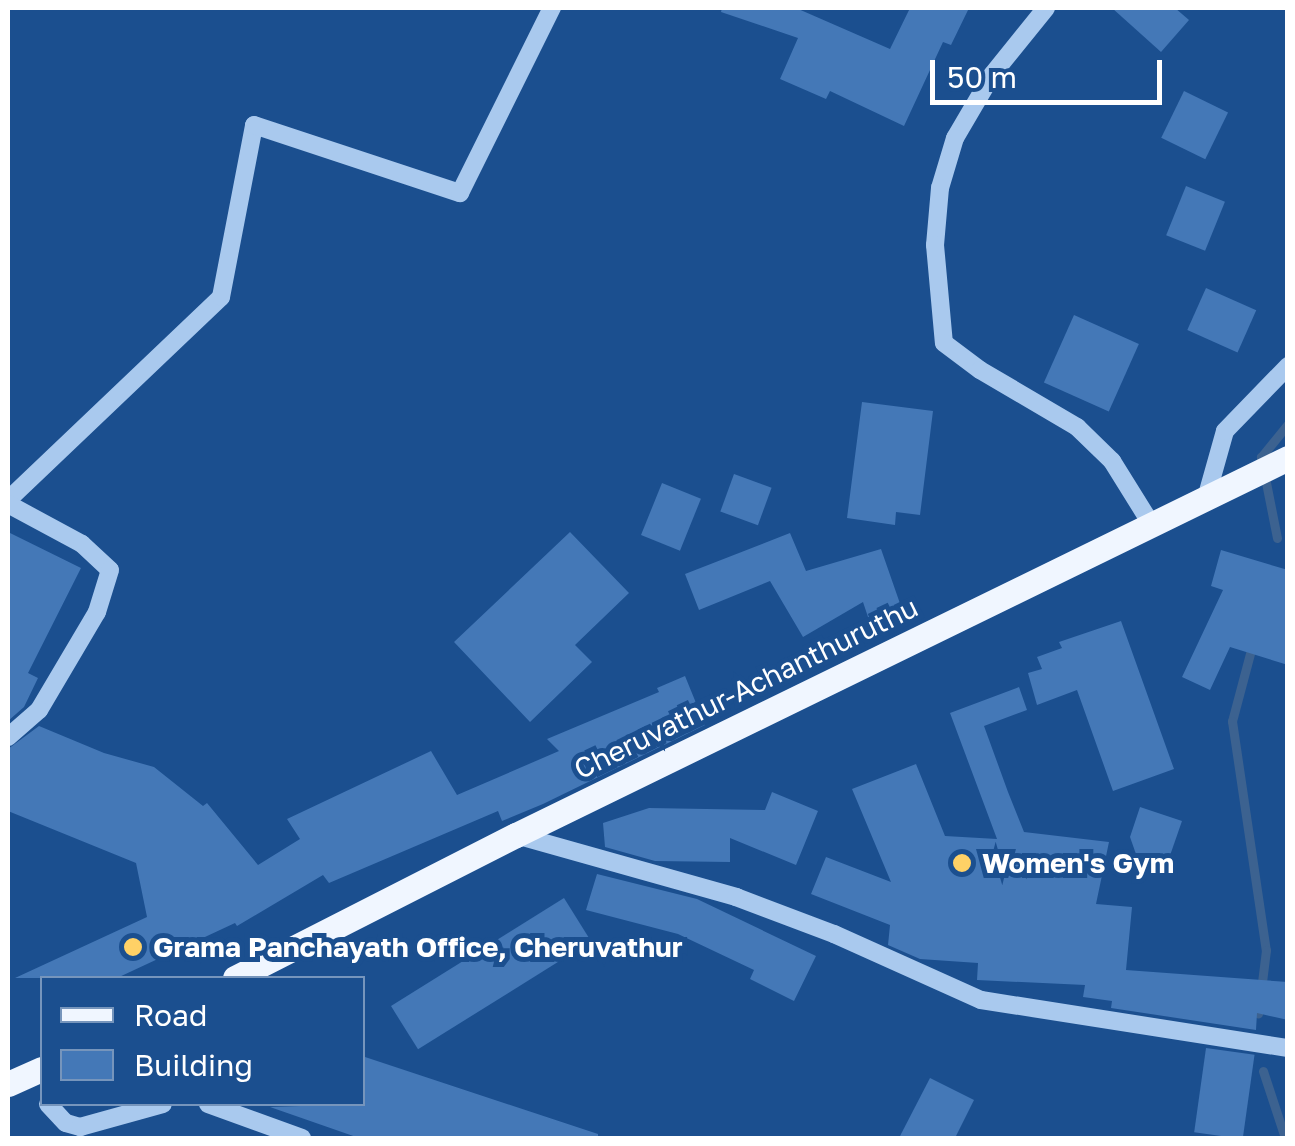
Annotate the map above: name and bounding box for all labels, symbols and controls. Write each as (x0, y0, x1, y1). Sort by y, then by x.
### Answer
scale bar (935, 40, 1168, 102)
text: 50 m (947, 59, 1017, 95)
street label: Cheruvathur-Achanthuruthu (569, 590, 923, 786)
place label: Women's Gym (982, 846, 1174, 880)
marker: Women's Gym (951, 852, 973, 874)
place label: Grama Panchayath Office, Cheruvathur (153, 930, 683, 964)
marker: Grama Panchayath Office, Cheruvathur (122, 936, 144, 958)
legend (40, 976, 365, 1106)
text: Road (134, 997, 208, 1033)
text: Building (134, 1047, 253, 1083)

